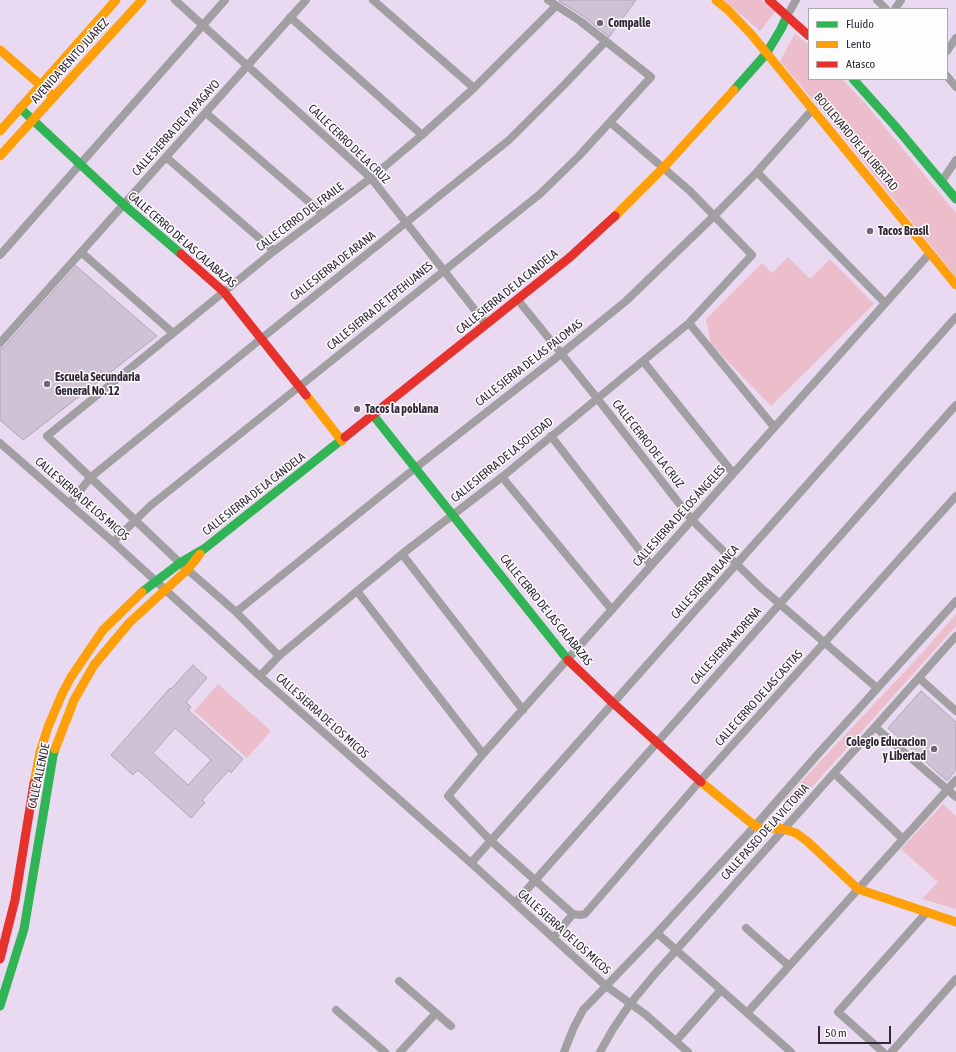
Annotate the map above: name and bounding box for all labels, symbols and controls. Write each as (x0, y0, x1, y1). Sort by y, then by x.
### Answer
legend (808, 8, 948, 80)
street label: AVENIDA BENITO JUÁREZ (28, 16, 112, 106)
place label: Compalle (608, 16, 651, 30)
text: Fluido (846, 17, 874, 31)
marker: Compalle (595, 18, 605, 28)
text: Lento (846, 37, 871, 51)
text: Atasco (846, 57, 875, 71)
street label: CALLE SIERRA DEL PAPAGAYO (129, 77, 223, 179)
street label: BOULEVARD DE LA LIBERTAD (811, 90, 901, 194)
street label: CALLE CERRO DE LA CRUZ (305, 101, 393, 187)
street label: CALLE CERRO DEL FRAILE (253, 179, 347, 255)
street label: CALLE CERRO DE LAS CALABAZAS (125, 189, 239, 291)
place label: Tacos Brasil (878, 224, 929, 238)
marker: Tacos Brasil (865, 226, 875, 236)
street label: CALLE SIERRA DE ARANA (287, 228, 379, 304)
street label: CALLE SIERRA DE LA CANDELA (453, 247, 561, 337)
street label: CALLE SIERRA DE TEPEHUANES (324, 259, 436, 353)
street label: CALLE SIERRA DE LAS PALOMAS (472, 317, 586, 409)
place label: Escuela Secundaria General No. 12 (55, 370, 140, 398)
marker: Escuela Secundaria General No. 12 (42, 379, 52, 389)
street label: CALLE CERRO DE LA CRUZ (609, 397, 687, 491)
place label: Tacos la poblana (365, 402, 439, 416)
marker: Tacos la poblana (352, 404, 362, 414)
street label: CALLE SIERRA DE LA SOLEDAD (448, 414, 556, 506)
street label: CALLE SIERRA DE LA CANDELA (200, 449, 308, 539)
street label: CALLE SIERRA DE LOS MICOS (32, 454, 132, 544)
street label: CALLE SIERRA DE LOS ÁNGELES (630, 463, 728, 569)
street label: CALLE SIERRA BLANCA (668, 542, 742, 622)
street label: CALLE CERRO DE LAS CALABAZAS (497, 552, 595, 668)
street label: CALLE SIERRA MORENA (687, 604, 765, 688)
street label: CALLE CERRO DE LAS CASITAS (712, 647, 806, 749)
street label: CALLE SIERRA DE LOS MICOS (273, 671, 371, 761)
place label: Colegio Educacion y Libertad (846, 735, 926, 763)
street label: CALLE ALLENDE (25, 742, 53, 810)
marker: Colegio Educacion y Libertad (929, 744, 939, 754)
street label: CALLE PASEO DE LA VICTORIA (718, 781, 812, 883)
street label: CALLE SIERRA DE LOS MICOS (515, 887, 613, 977)
scale bar (820, 1018, 893, 1044)
text: 50 m (825, 1026, 847, 1040)

